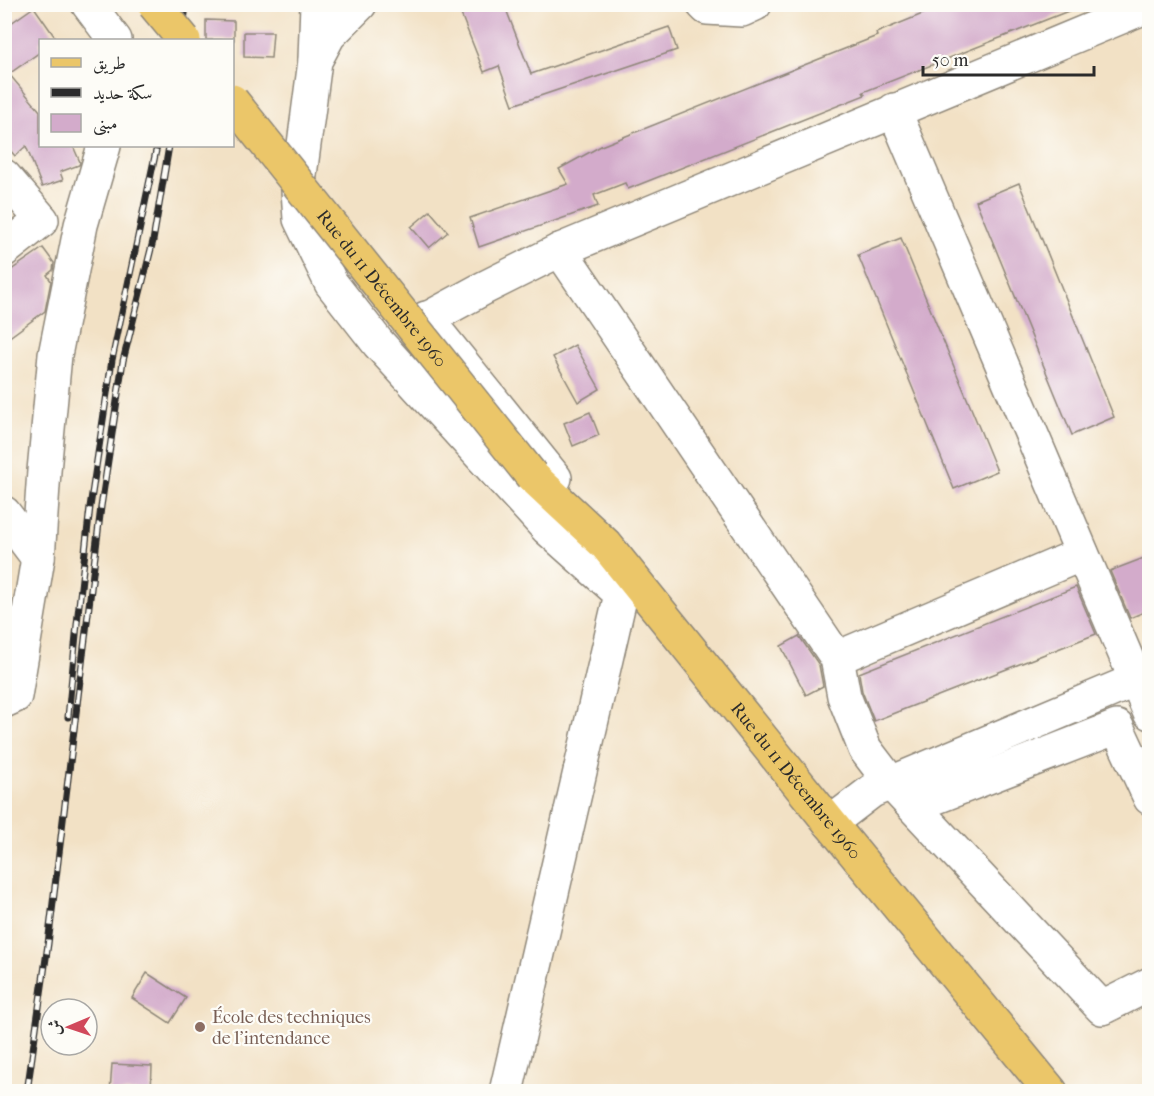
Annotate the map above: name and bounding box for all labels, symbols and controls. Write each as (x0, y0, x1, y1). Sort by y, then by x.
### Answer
legend (39, 39, 234, 147)
scale bar (923, 39, 1094, 77)
text: 50 m (932, 50, 969, 71)
text: طريق (93, 53, 126, 75)
text: سكة حديد (93, 83, 153, 104)
text: مبنى (93, 113, 118, 136)
street label: Rue du 11 Décembre 1960 (313, 205, 451, 371)
street label: Rue du 11 Décembre 1960 (726, 698, 866, 863)
north arrow (39, 997, 99, 1057)
place label: École des techniques de l'intendance (212, 1006, 371, 1049)
text: ش (45, 1019, 64, 1036)
marker: École des techniques de l'intendance (193, 1020, 207, 1034)

